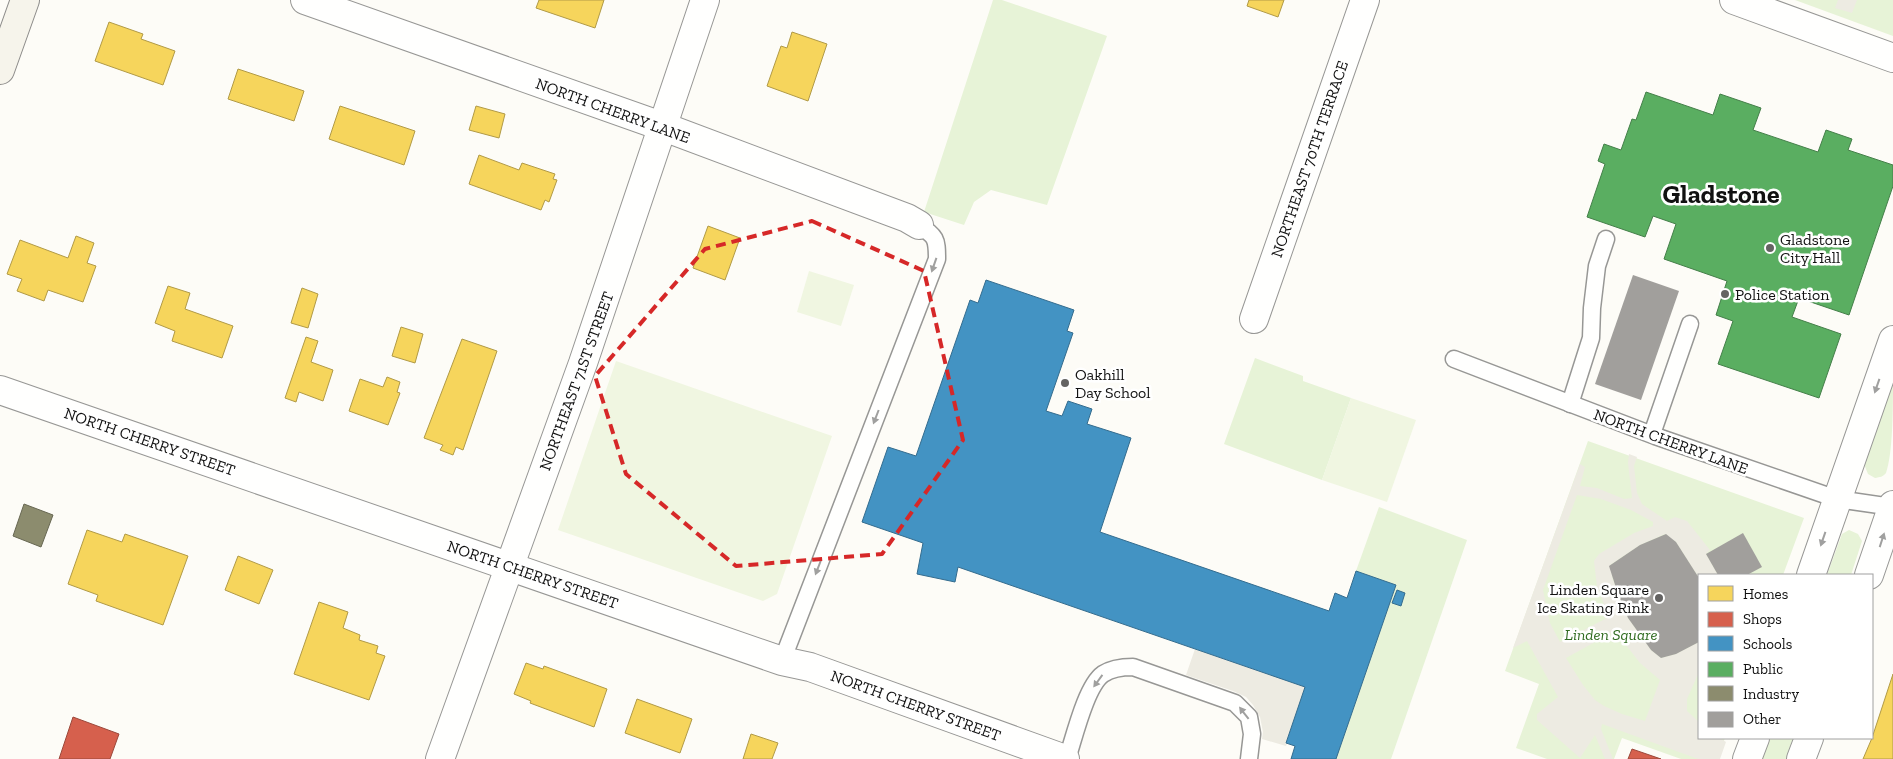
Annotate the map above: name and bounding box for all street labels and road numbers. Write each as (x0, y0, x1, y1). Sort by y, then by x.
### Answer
street label: NORTHEAST 70TH TERRACE (1267, 58, 1352, 260)
street label: NORTH CHERRY LANE (533, 74, 693, 147)
street label: NORTHEAST 71ST STREET (535, 289, 618, 473)
street label: NORTH CHERRY STREET (62, 403, 238, 480)
street label: NORTH CHERRY LANE (1591, 405, 1751, 478)
street label: NORTH CHERRY STREET (445, 536, 621, 613)
street label: NORTH CHERRY STREET (828, 666, 1004, 745)

